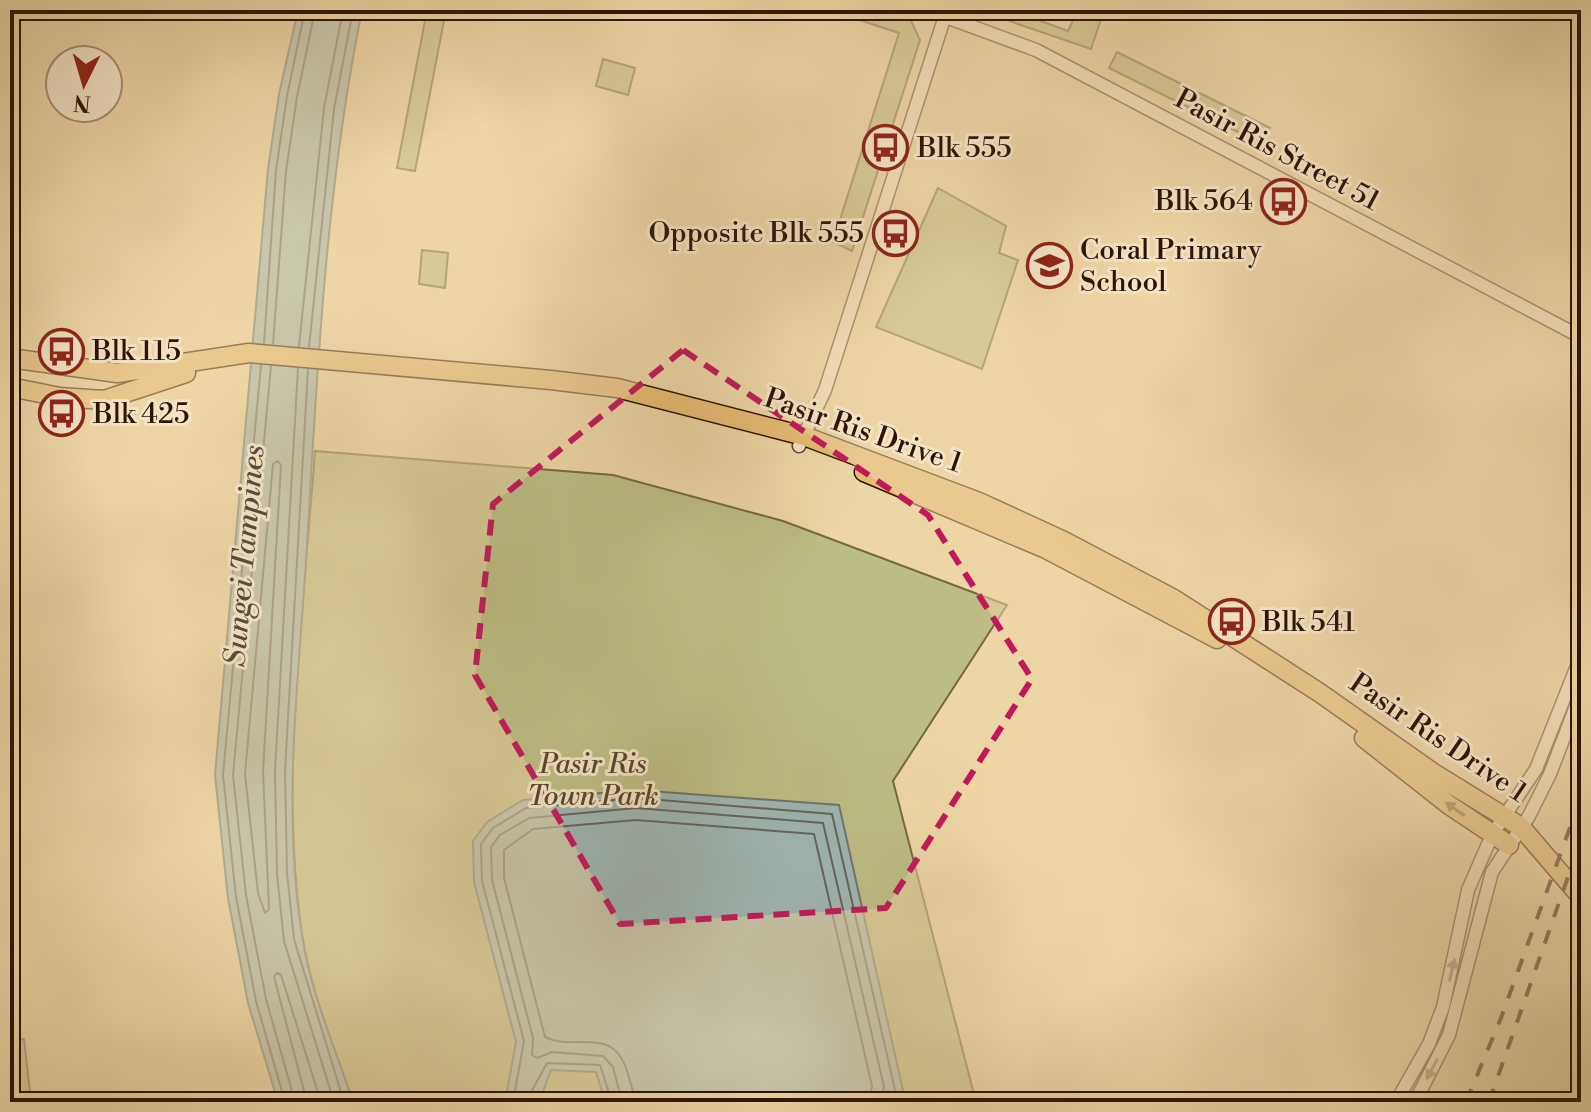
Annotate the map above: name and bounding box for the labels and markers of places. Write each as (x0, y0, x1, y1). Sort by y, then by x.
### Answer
bus stop icon: Blk 555 (862, 124, 910, 172)
place label: Blk 555 (916, 131, 1012, 166)
bus stop icon: Blk 564 (1260, 177, 1308, 225)
place label: Blk 564 (1154, 184, 1253, 219)
bus stop icon: Opposite Blk 555 (871, 209, 919, 257)
place label: Opposite Blk 555 (649, 216, 864, 251)
place label: Coral Primary School (1080, 233, 1262, 300)
school or university icon: Coral Primary School (1025, 242, 1073, 290)
bus stop icon: Blk 115 (37, 327, 85, 375)
place label: Blk 115 (91, 334, 181, 369)
bus stop icon: Blk 425 (38, 390, 86, 438)
place label: Blk 425 (92, 397, 189, 432)
bus stop icon: Blk 541 (1207, 598, 1255, 646)
place label: Blk 541 (1261, 605, 1355, 640)

